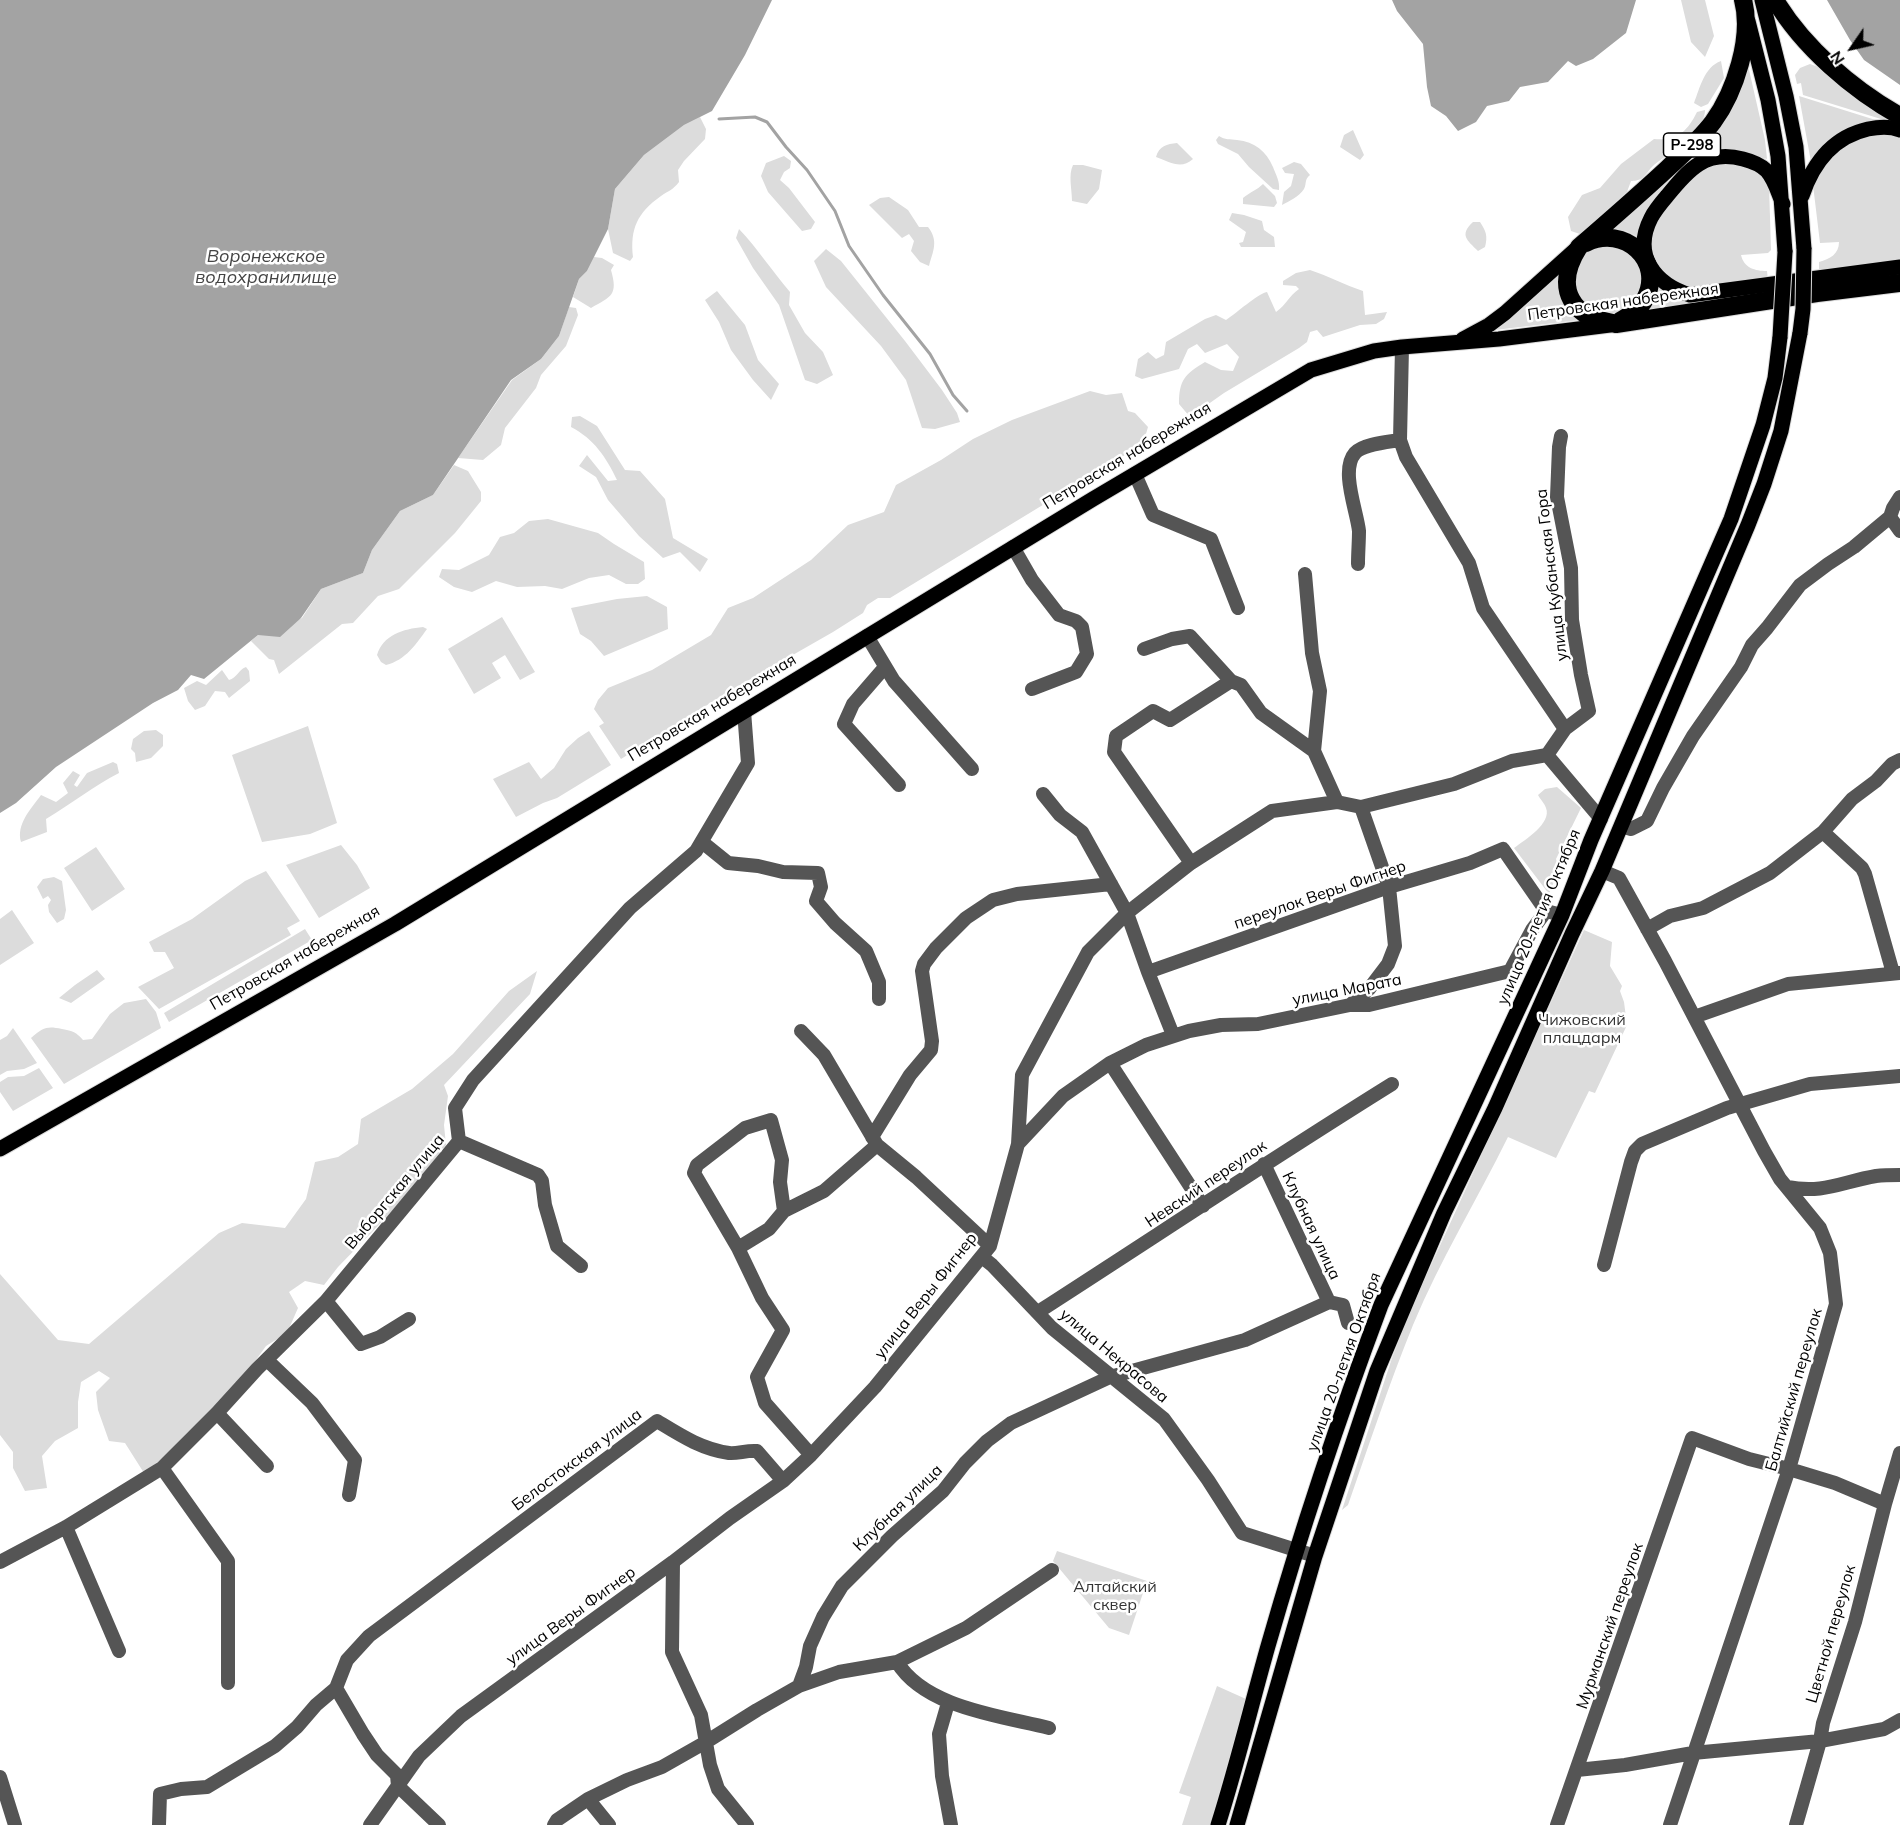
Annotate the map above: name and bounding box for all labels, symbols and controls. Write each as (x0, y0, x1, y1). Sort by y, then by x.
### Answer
north arrow (1822, 18, 1882, 78)
text: N (1825, 47, 1849, 69)
road number: Р-298 (1664, 133, 1720, 157)
water label: Воронежское водохранилище (195, 246, 337, 288)
street label: Петровская набережная (1526, 279, 1720, 325)
street label: Петровская набережная (1039, 398, 1215, 514)
street label: улица Кубанская Гора (1532, 488, 1572, 662)
street label: Петровская набережная (624, 650, 800, 766)
street label: улица 20-летия Октября (1493, 826, 1585, 1008)
street label: переулок Веры Фигнер (1231, 856, 1409, 934)
street label: Петровская набережная (207, 901, 383, 1015)
street label: улица Марата (1291, 970, 1403, 1010)
park label: Чижовский плацдарм (1538, 1010, 1626, 1048)
street label: Выборгская улица (341, 1131, 449, 1253)
street label: Невский переулок (1142, 1136, 1270, 1232)
street label: Клубная улица (1278, 1169, 1344, 1283)
street label: улица Веры Фигнер (871, 1229, 981, 1363)
street label: улица 20-летия Октября (1303, 1270, 1385, 1454)
street label: улица Некрасова (1056, 1305, 1172, 1407)
street label: Балтийский переулок (1762, 1306, 1826, 1474)
street label: Белостокская улица (508, 1405, 646, 1515)
street label: Клубная улица (849, 1461, 947, 1555)
street label: Мурманский переулок (1573, 1540, 1647, 1712)
street label: улица Веры Фигнер (503, 1563, 639, 1669)
street label: Цветной переулок (1802, 1563, 1860, 1705)
park label: Алтайский сквер (1073, 1577, 1157, 1615)

